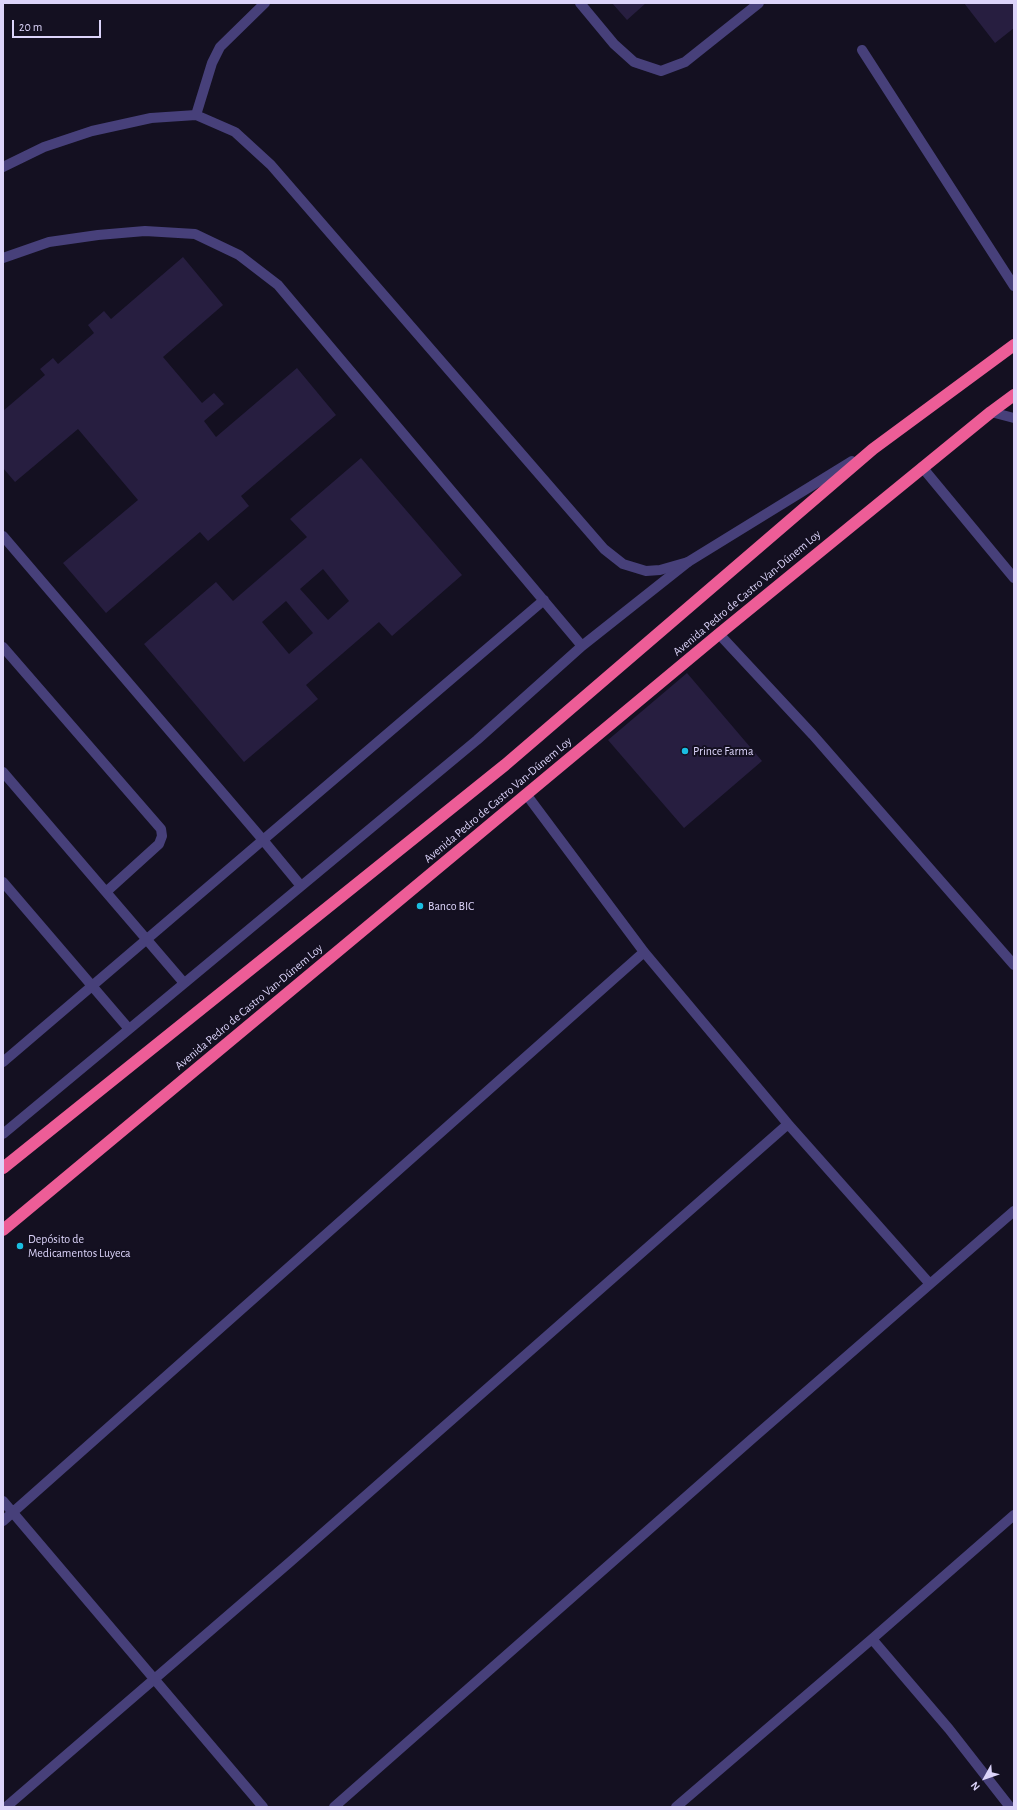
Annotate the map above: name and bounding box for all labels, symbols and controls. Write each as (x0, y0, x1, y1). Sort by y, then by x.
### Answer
scale bar (14, 12, 103, 38)
text: 20 m (19, 21, 42, 33)
street label: Avenida Pedro de Castro Van-Dúnem Loy (670, 527, 824, 659)
street label: Avenida Pedro de Castro Van-Dúnem Loy (421, 734, 575, 866)
place label: Prince Farma (693, 744, 753, 758)
marker: Prince Farma (680, 746, 690, 756)
place label: Banco BIC (428, 899, 474, 913)
marker: Banco BIC (415, 901, 425, 911)
street label: Avenida Pedro de Castro Van-Dúnem Loy (172, 941, 326, 1073)
place label: Depósito de Medicamentos Luyeca (28, 1232, 131, 1260)
marker: Depósito de Medicamentos Luyeca (15, 1241, 25, 1251)
north arrow (965, 1758, 1005, 1798)
text: N (969, 1780, 982, 1793)

